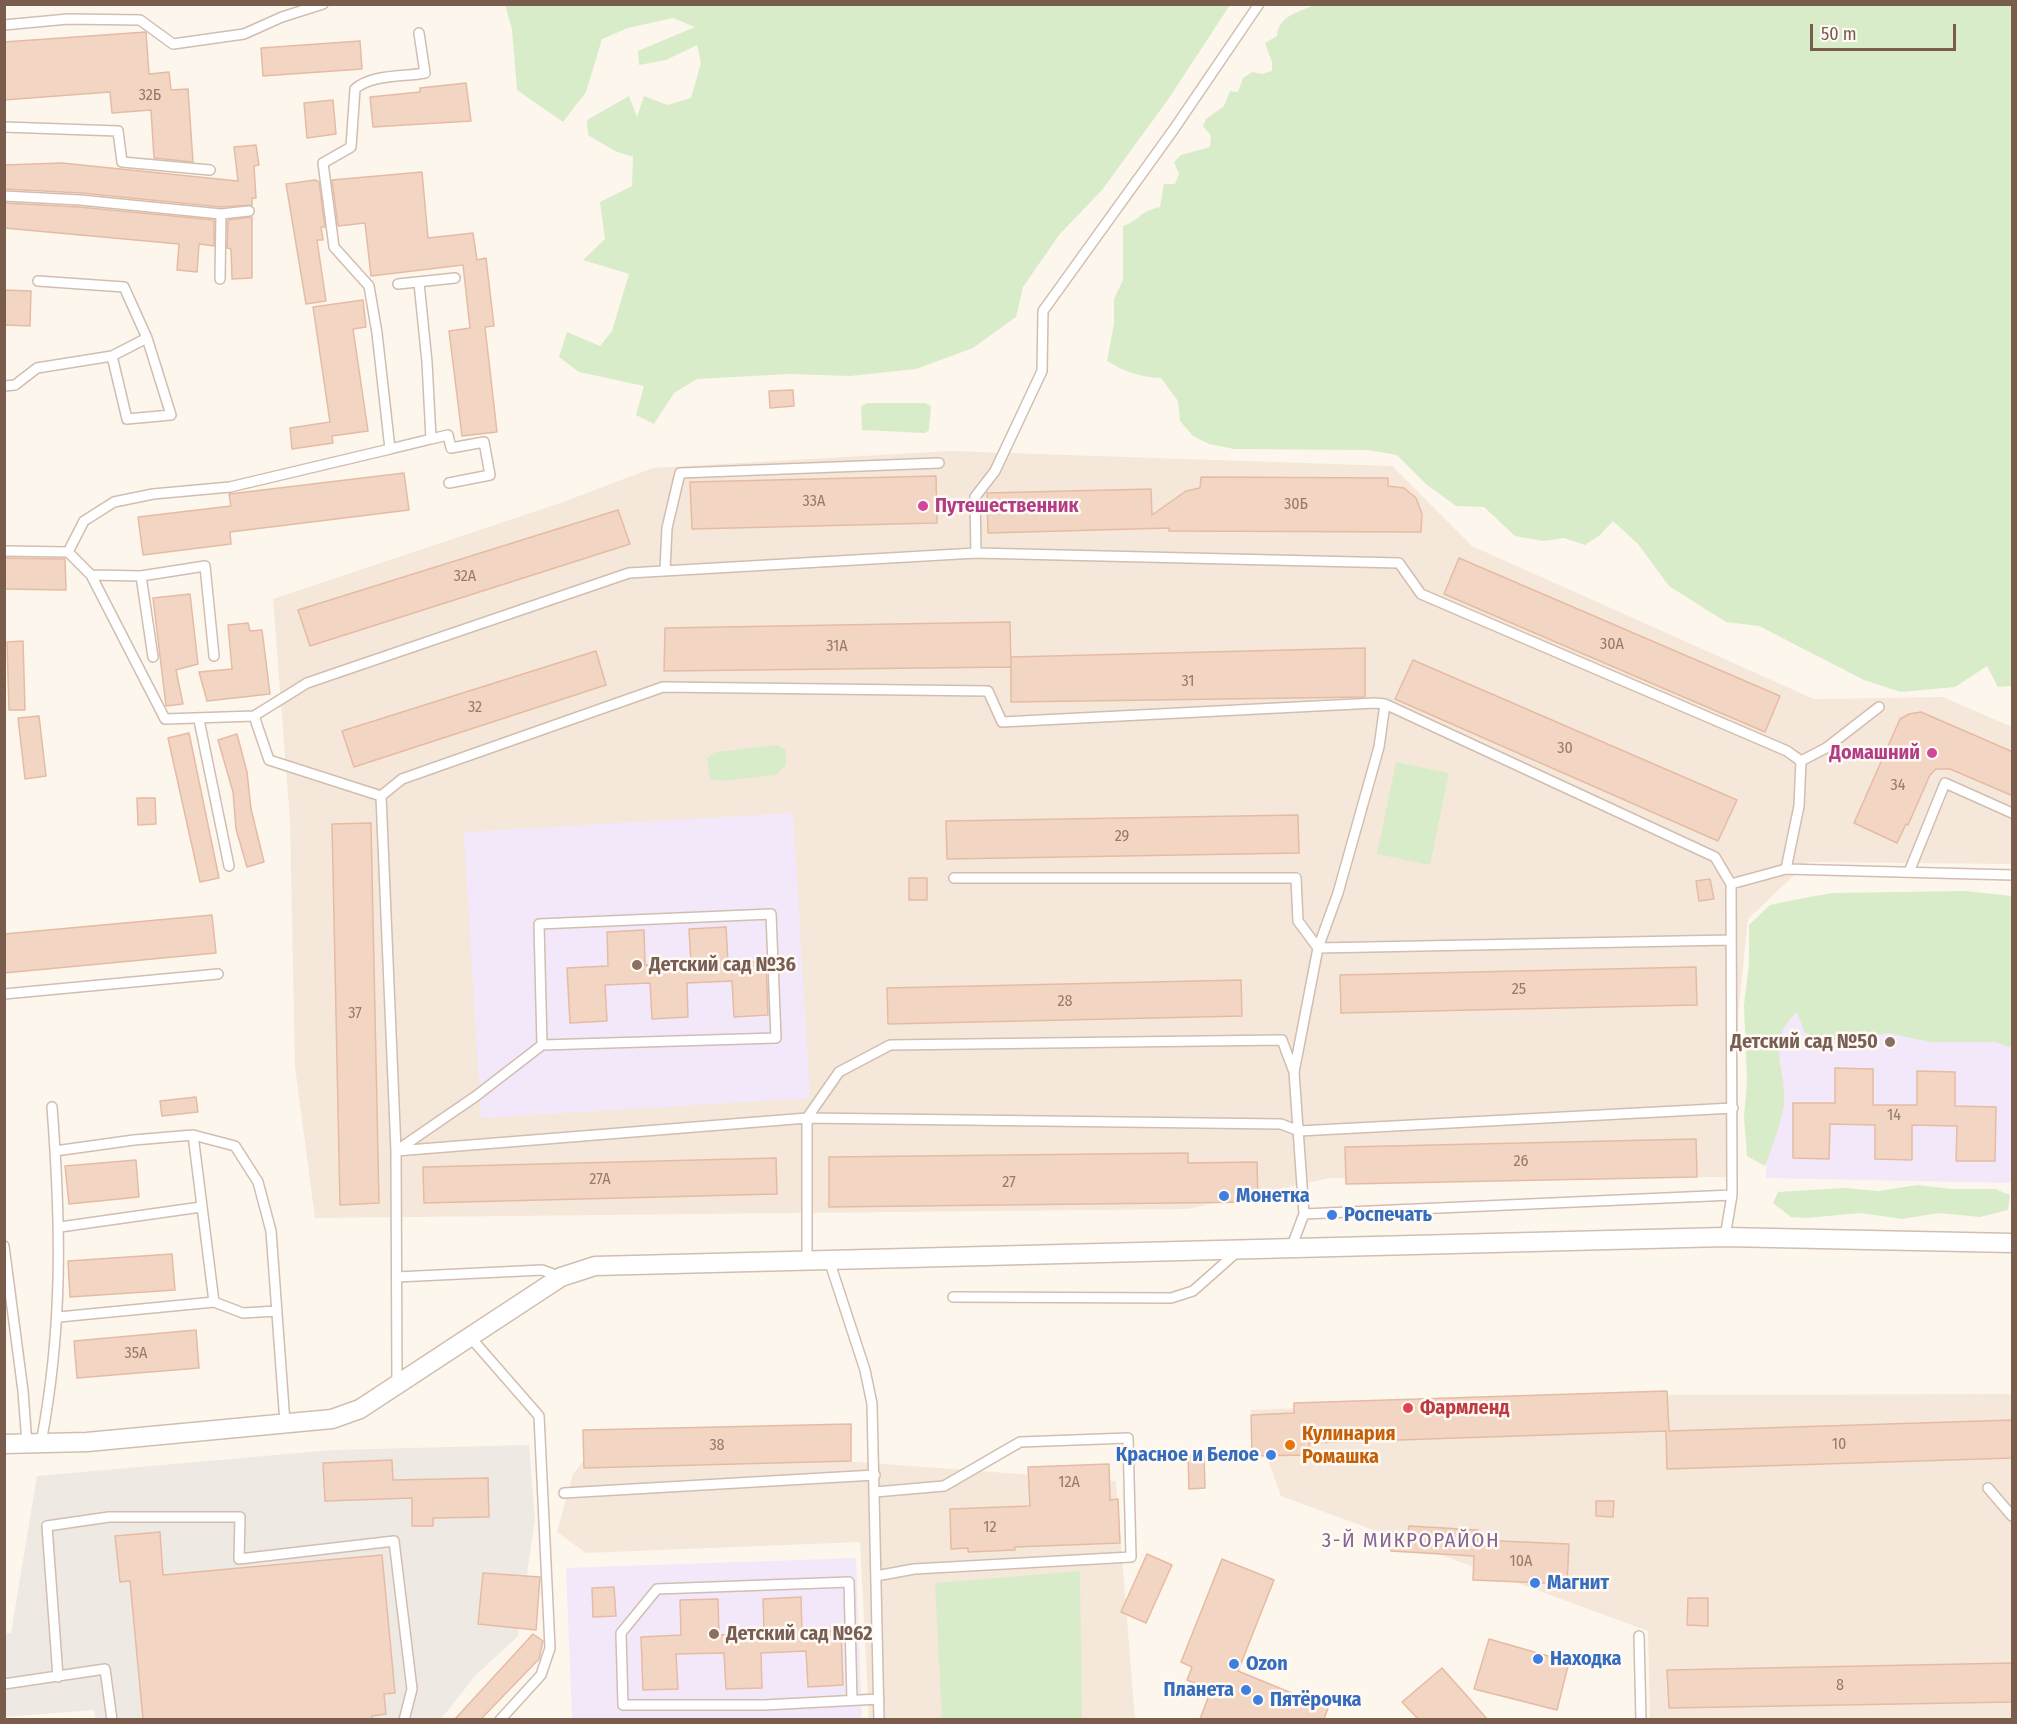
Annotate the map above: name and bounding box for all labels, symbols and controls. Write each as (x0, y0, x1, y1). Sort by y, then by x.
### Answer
scale bar (1813, 12, 1958, 50)
text: 50 m (1821, 23, 1857, 45)
house number: 32Б (139, 86, 161, 106)
house number: 33А (803, 492, 825, 512)
place label: Путешественник (935, 494, 1078, 518)
house number: 30Б (1284, 495, 1308, 515)
marker: Путешественник (916, 499, 930, 513)
house number: 32А (454, 567, 476, 587)
house number: 30А (1600, 635, 1624, 655)
house number: 31А (826, 637, 848, 657)
house number: 31 (1181, 672, 1195, 692)
house number: 32 (468, 698, 482, 718)
house number: 30 (1557, 739, 1573, 759)
place label: Домашний (1829, 741, 1920, 765)
marker: Домашний (1925, 746, 1939, 760)
house number: 34 (1891, 776, 1905, 796)
house number: 29 (1115, 827, 1129, 847)
place label: Детский сад №36 (649, 953, 796, 977)
marker: Детский сад №36 (630, 958, 644, 972)
house number: 25 (1512, 980, 1526, 1000)
house number: 28 (1057, 992, 1073, 1012)
house number: 37 (348, 1004, 362, 1024)
place label: Детский сад №50 (1730, 1030, 1878, 1054)
marker: Детский сад №50 (1883, 1035, 1897, 1049)
house number: 14 (1887, 1106, 1901, 1126)
house number: 26 (1514, 1152, 1528, 1172)
house number: 27А (589, 1170, 611, 1190)
house number: 27 (1002, 1173, 1016, 1193)
place label: Монетка (1236, 1184, 1310, 1208)
marker: Монетка (1217, 1189, 1231, 1203)
place label: Роспечать (1344, 1203, 1432, 1227)
marker: Роспечать (1325, 1208, 1339, 1222)
house number: 35А (125, 1344, 147, 1364)
place label: Фармленд (1420, 1396, 1509, 1420)
marker: Фармленд (1401, 1401, 1415, 1415)
place label: Кулинария Ромашка (1302, 1422, 1396, 1469)
house number: 10 (1832, 1435, 1846, 1455)
house number: 38 (709, 1436, 725, 1456)
marker: Кулинария Ромашка (1283, 1438, 1297, 1452)
place label: Красное и Белое (1116, 1443, 1259, 1467)
marker: Красное и Белое (1264, 1448, 1278, 1462)
house number: 12А (1058, 1473, 1080, 1493)
house number: 12 (983, 1518, 997, 1538)
district label: 3-Й МИКРОРАЙОН (1322, 1528, 1500, 1554)
house number: 10А (1510, 1552, 1532, 1572)
place label: Магнит (1547, 1571, 1609, 1595)
marker: Магнит (1528, 1576, 1542, 1590)
place label: Детский сад №62 (726, 1622, 872, 1646)
marker: Детский сад №62 (707, 1627, 721, 1641)
place label: Находка (1550, 1647, 1621, 1671)
place label: Ozon (1246, 1652, 1288, 1676)
marker: Находка (1531, 1652, 1545, 1666)
marker: Ozon (1227, 1657, 1241, 1671)
house number: 8 (1836, 1676, 1844, 1696)
place label: Планета (1164, 1678, 1234, 1702)
marker: Планета (1239, 1683, 1253, 1697)
place label: Пятёрочка (1270, 1688, 1362, 1712)
marker: Пятёрочка (1251, 1693, 1265, 1707)

